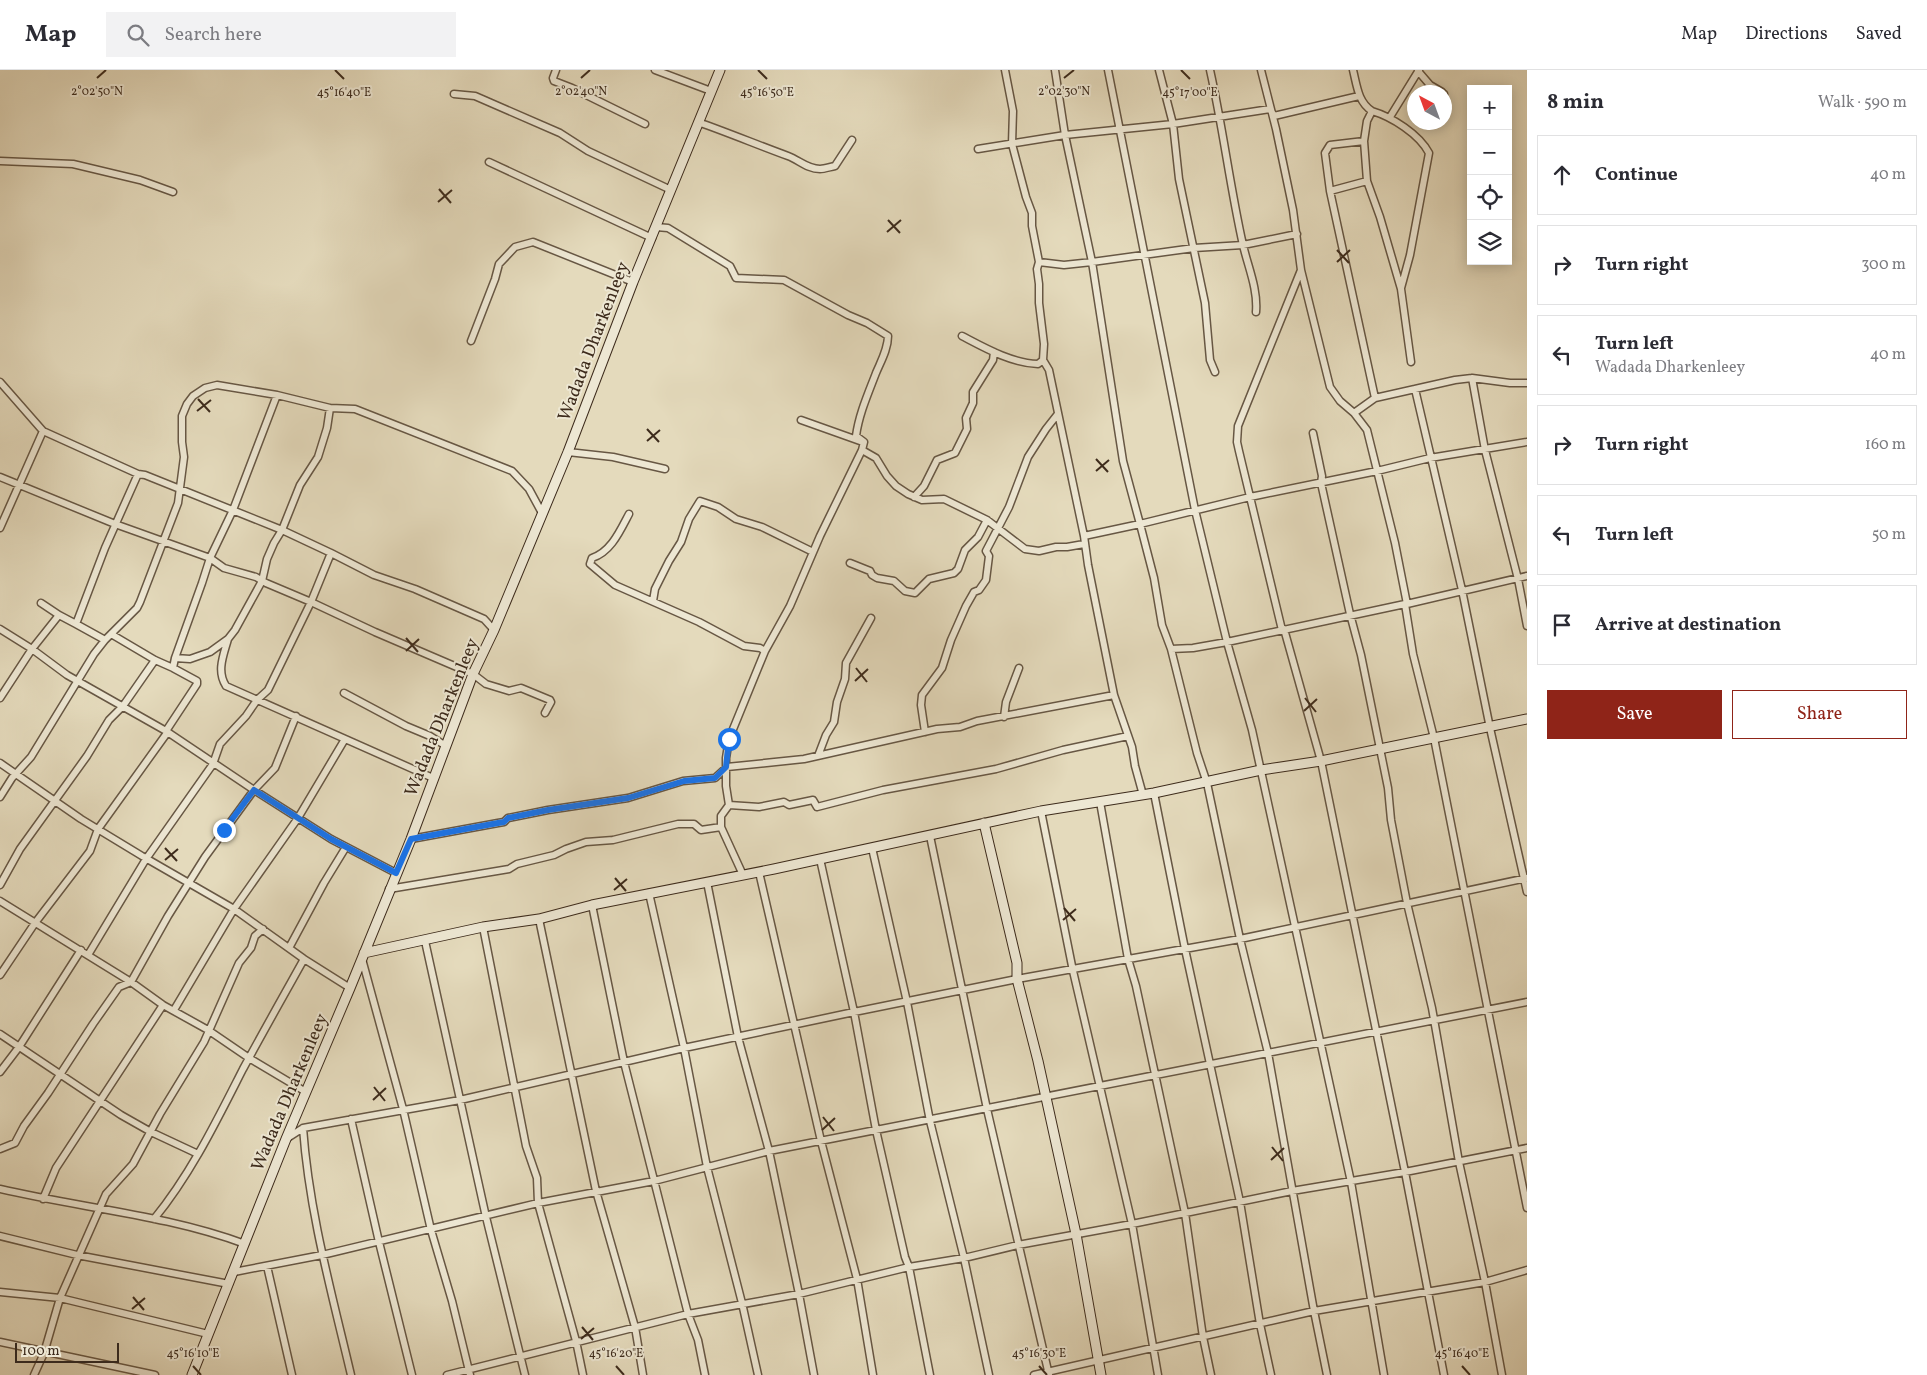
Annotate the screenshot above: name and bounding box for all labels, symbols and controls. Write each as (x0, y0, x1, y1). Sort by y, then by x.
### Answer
search box (106, 12, 456, 57)
text: Map (25, 18, 76, 52)
icon: search (124, 21, 152, 49)
text: Search here (164, 22, 262, 48)
text: Map (1681, 22, 1717, 47)
text: Directions (1745, 22, 1828, 47)
text: Saved (1856, 22, 1902, 47)
text: 2°02'50"N (71, 84, 123, 100)
text: 2°02'40"N (555, 84, 607, 100)
text: 2°02'30"N (1038, 84, 1090, 100)
text: 45°16'40"E (317, 85, 371, 101)
text: 45°16'50"E (740, 85, 794, 101)
text: 45°17'00"E (1162, 85, 1218, 101)
north arrow (1407, 85, 1452, 130)
map controls (1467, 85, 1512, 265)
button: + (1467, 85, 1512, 130)
text: 8 min (1547, 88, 1604, 117)
text: Walk · 590 m (1818, 92, 1907, 114)
button: − (1467, 130, 1512, 175)
icon: ahead (1548, 161, 1576, 189)
text: Continue (1595, 162, 1678, 188)
text: 40 m (1870, 164, 1906, 186)
button: locate (1467, 175, 1512, 220)
button: layers (1467, 220, 1512, 265)
icon: right (1548, 251, 1576, 279)
text: Turn right (1595, 252, 1688, 278)
text: 300 m (1861, 254, 1906, 276)
street label: Wadada Dharkenleey (552, 258, 636, 425)
text: Turn left (1595, 331, 1674, 357)
icon: left (1548, 341, 1576, 369)
text: 40 m (1870, 344, 1906, 366)
text: Wadada Dharkenleey (1595, 357, 1745, 379)
icon: right (1548, 431, 1576, 459)
text: Turn right (1595, 432, 1688, 458)
text: 160 m (1865, 434, 1906, 456)
icon: left (1548, 521, 1576, 549)
text: Turn left (1595, 522, 1674, 548)
text: 50 m (1872, 524, 1906, 546)
icon: arrive (1548, 611, 1576, 639)
text: Arrive at destination (1595, 612, 1781, 638)
street label: Wadada Dharkenleey (399, 634, 486, 800)
button: Save (1547, 690, 1722, 739)
button: Share (1732, 690, 1907, 739)
route start (718, 728, 741, 751)
route end (213, 819, 236, 842)
street label: Wadada Dharkenleey (246, 1010, 335, 1175)
scale bar (15, 1340, 119, 1363)
text: 100 m (22, 1342, 60, 1361)
text: 45°16'10"E (166, 1346, 220, 1362)
text: 45°16'20"E (589, 1346, 643, 1362)
text: 45°16'30"E (1012, 1346, 1066, 1362)
text: 45°16'40"E (1435, 1346, 1489, 1362)

